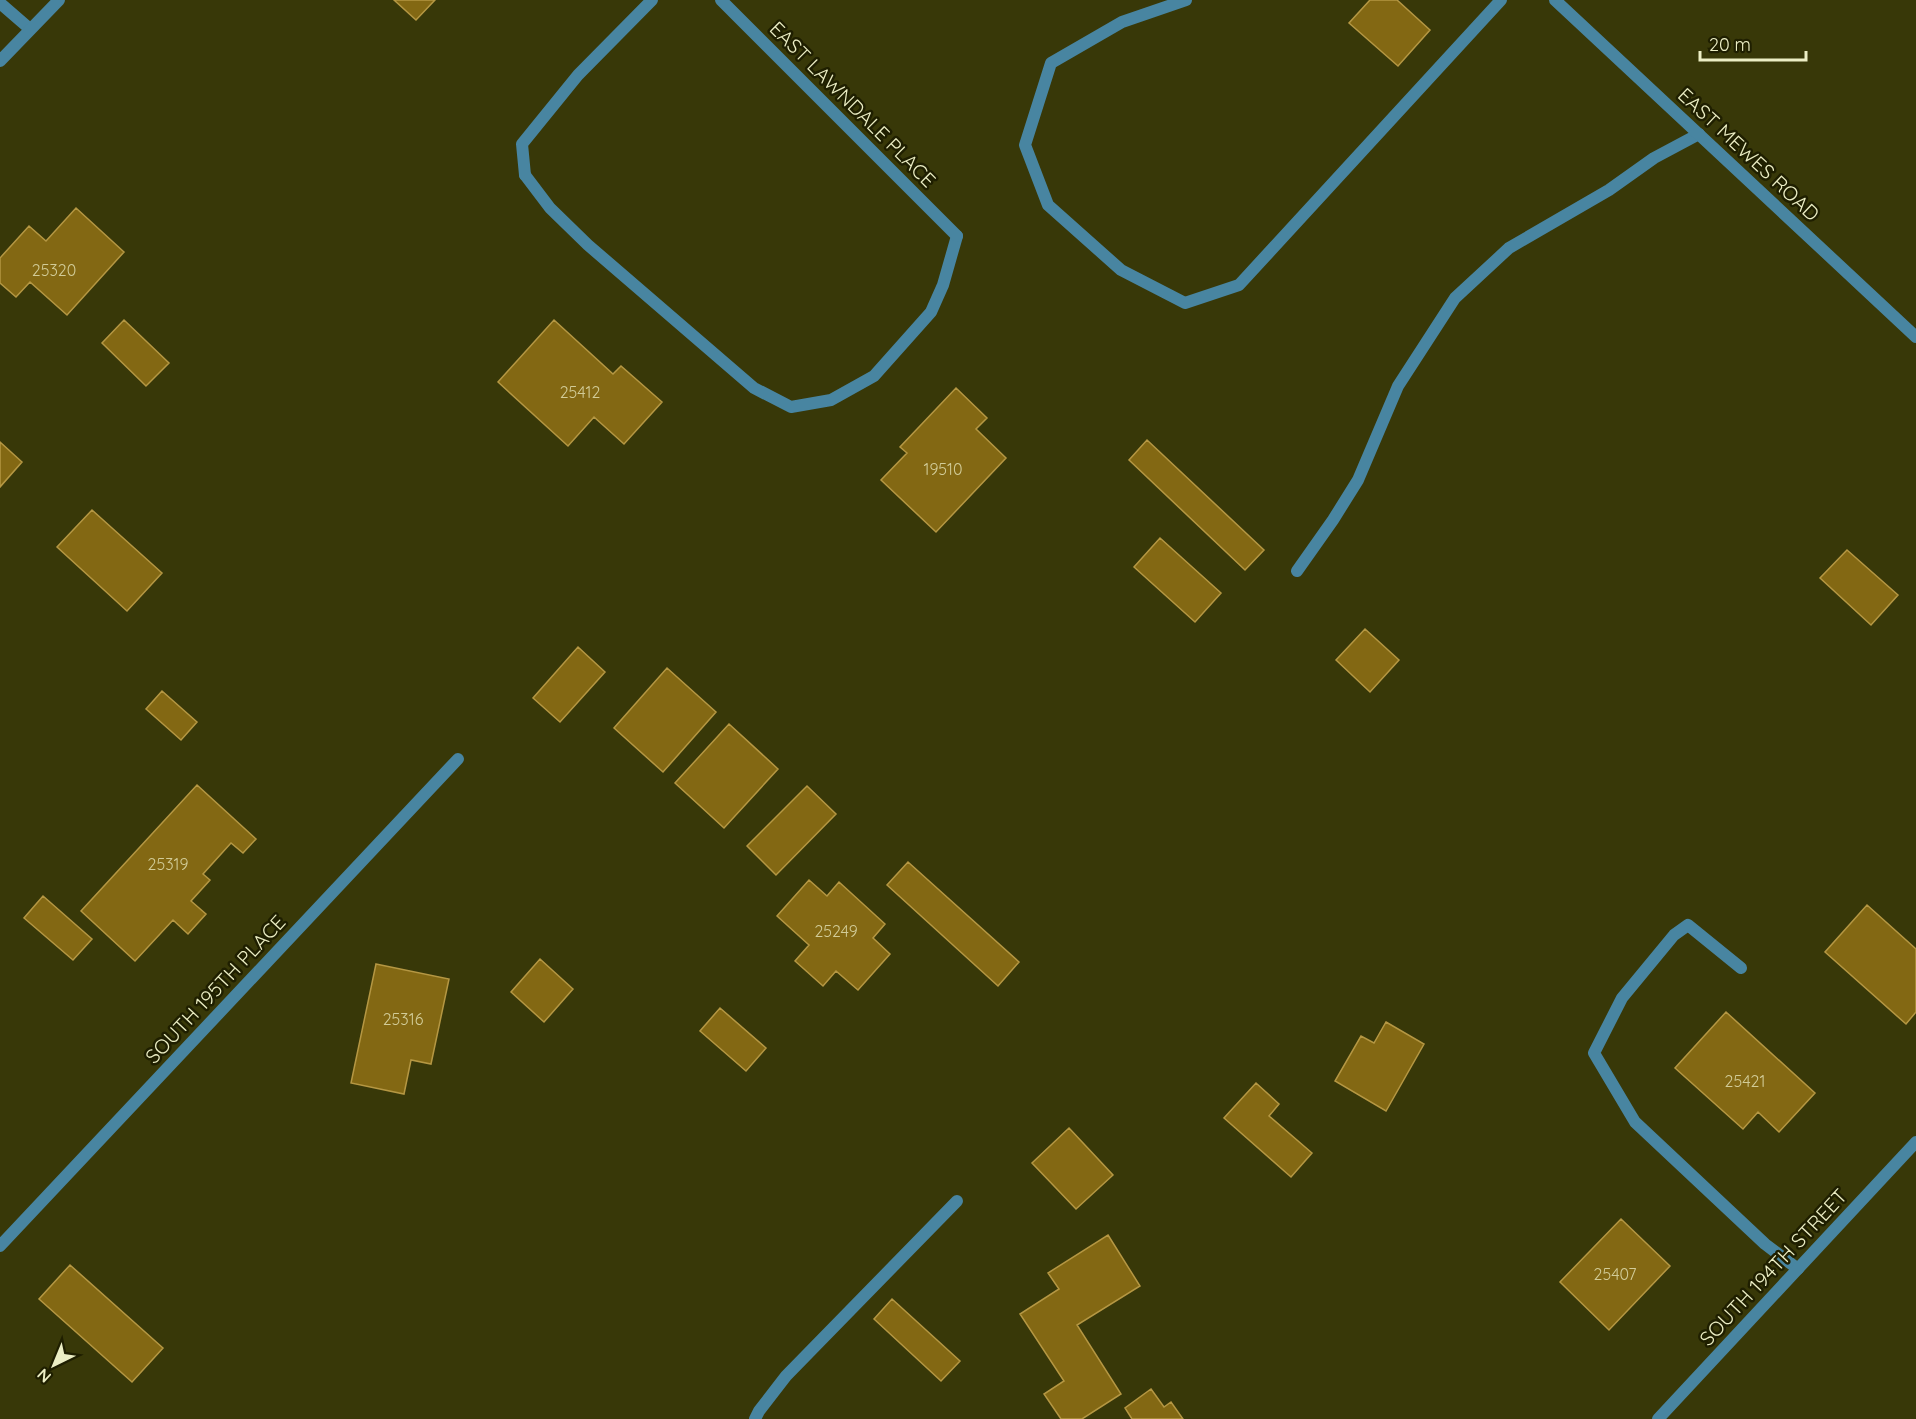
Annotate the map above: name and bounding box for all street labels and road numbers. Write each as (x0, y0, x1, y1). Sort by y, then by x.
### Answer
street label: EAST LAWNDALE PLACE (765, 16, 941, 192)
street label: EAST MEWES ROAD (1673, 82, 1825, 226)
street label: SOUTH 195TH PLACE (140, 910, 290, 1068)
street label: SOUTH 194TH STREET (1694, 1183, 1852, 1351)

